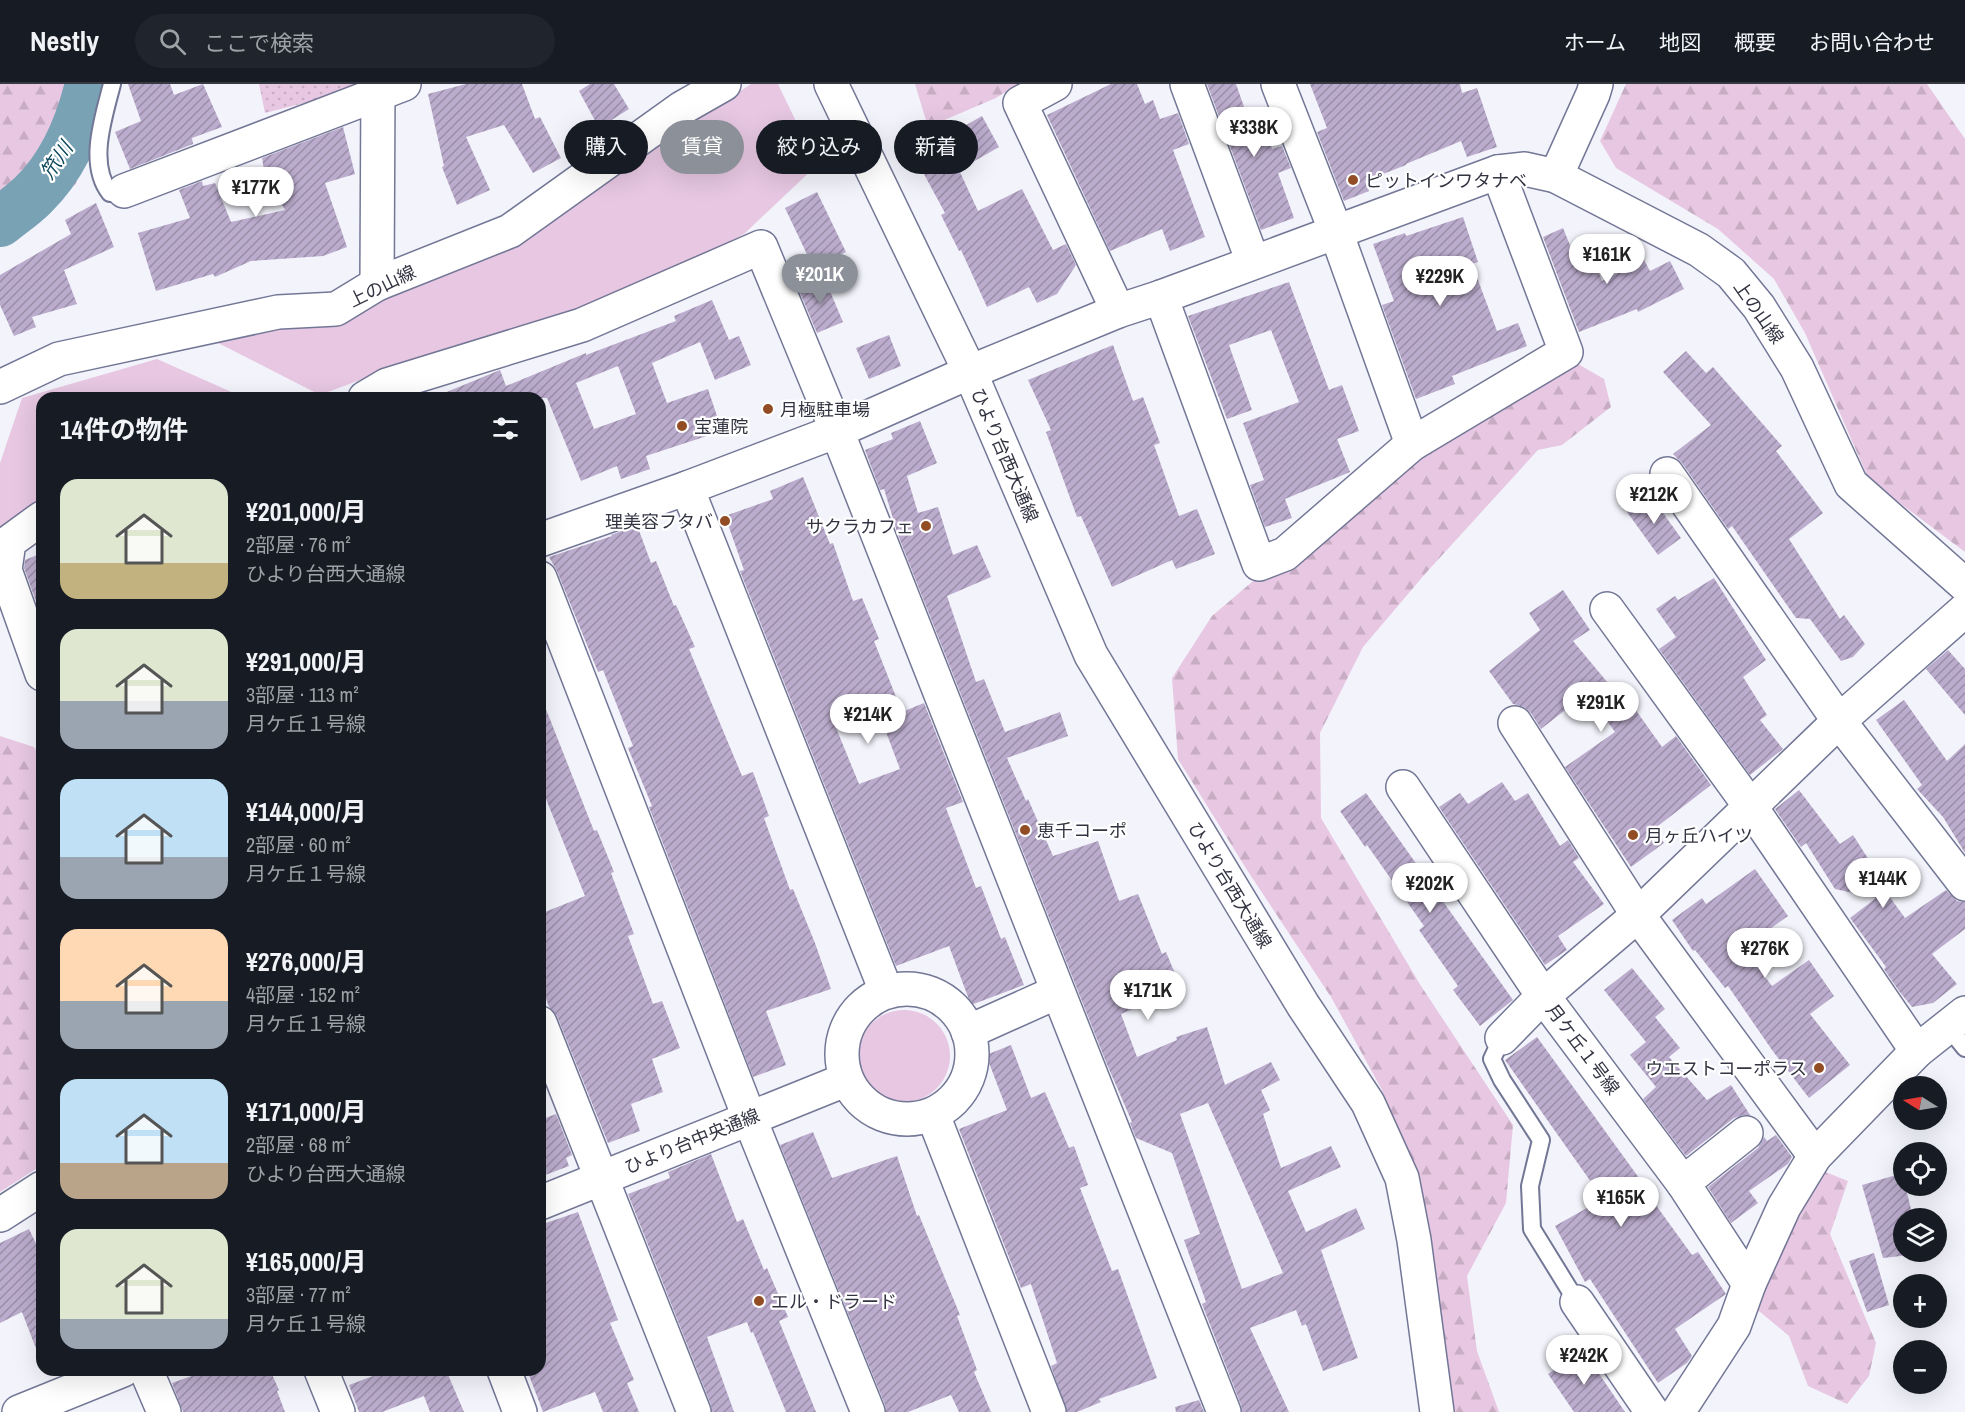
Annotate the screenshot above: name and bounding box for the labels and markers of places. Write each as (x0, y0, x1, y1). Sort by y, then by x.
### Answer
pin: ¥338K (1212, 107, 1296, 158)
pin: ¥177K (214, 167, 298, 218)
place label: ピットインワタナベ (1365, 168, 1527, 193)
marker: ピットインワタナベ (1346, 173, 1360, 187)
pin: ¥161K (1565, 234, 1649, 285)
pin: ¥201K (778, 254, 862, 305)
pin: ¥229K (1398, 256, 1482, 307)
place label: 月極駐車場 (780, 397, 870, 422)
marker: 月極駐車場 (761, 402, 775, 416)
place label: 宝蓮院 (694, 414, 748, 439)
marker: 宝蓮院 (675, 419, 689, 433)
pin: ¥212K (1612, 474, 1696, 525)
place label: 理美容フタバ (605, 509, 713, 534)
marker: 理美容フタバ (718, 514, 732, 528)
place label: サクラカフェ (806, 514, 914, 539)
marker: サクラカフェ (919, 519, 933, 533)
pin: ¥291K (1559, 682, 1643, 733)
pin: ¥214K (826, 694, 910, 745)
place label: 恵千コーポ (1037, 818, 1127, 843)
marker: 恵千コーポ (1018, 823, 1032, 837)
place label: 月ヶ丘ハイツ (1645, 823, 1753, 848)
marker: 月ヶ丘ハイツ (1626, 828, 1640, 842)
pin: ¥144K (1841, 858, 1925, 909)
pin: ¥202K (1388, 863, 1472, 914)
pin: ¥276K (1723, 928, 1807, 979)
pin: ¥171K (1106, 970, 1190, 1021)
place label: ウエストコーポラス (1645, 1056, 1807, 1081)
marker: ウエストコーポラス (1812, 1061, 1826, 1075)
pin: ¥165K (1579, 1177, 1663, 1228)
place label: エル・ドラード (771, 1289, 897, 1314)
marker: エル・ドラード (752, 1294, 766, 1308)
pin: ¥242K (1542, 1335, 1626, 1386)

